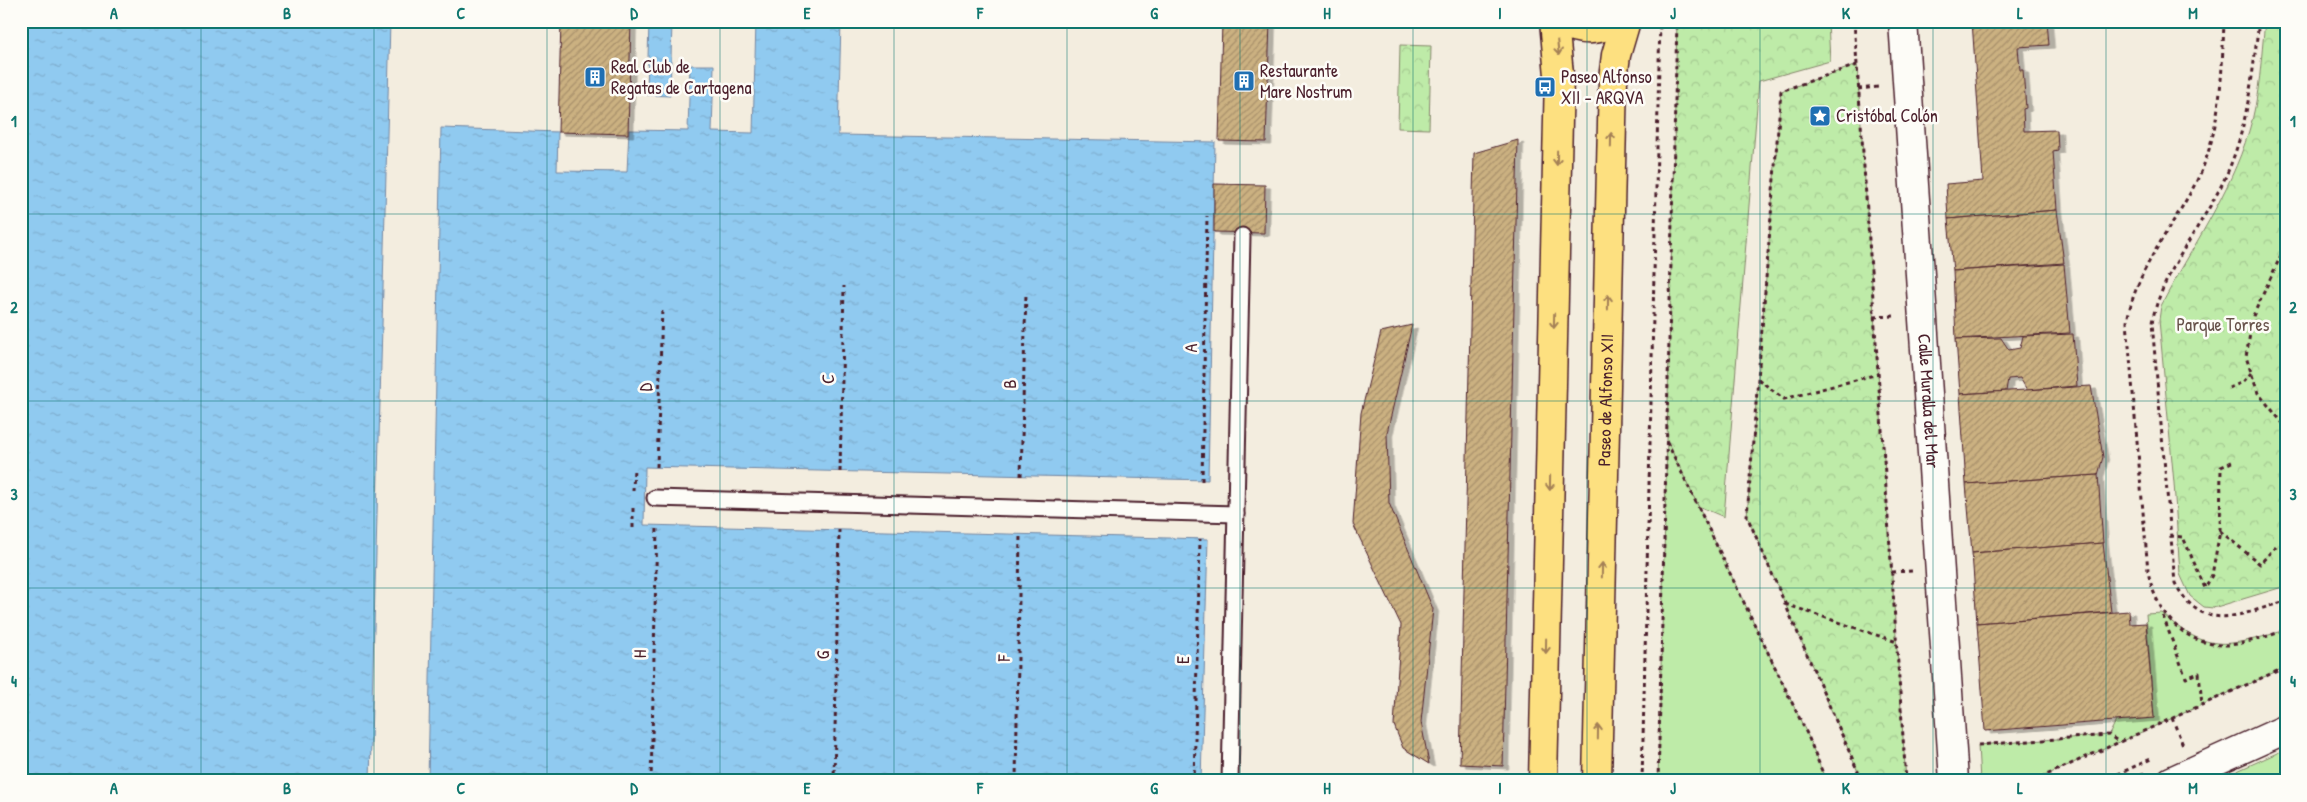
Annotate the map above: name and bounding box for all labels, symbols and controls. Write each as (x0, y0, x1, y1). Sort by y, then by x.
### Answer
text: A (110, 2, 118, 24)
text: B (283, 2, 291, 24)
text: C (457, 2, 466, 24)
text: D (630, 2, 638, 24)
text: E (803, 2, 811, 24)
text: F (976, 2, 984, 24)
text: G (1150, 2, 1158, 24)
text: H (1323, 2, 1331, 24)
text: I (1498, 2, 1502, 24)
text: J (1670, 2, 1676, 24)
text: K (1842, 2, 1851, 24)
text: L (2017, 2, 2023, 24)
text: M (2188, 2, 2198, 24)
one-way arrow (1553, 40, 1563, 56)
place label: Real Club de Regatas de Cartagena (611, 54, 752, 100)
place label: Restaurante Mare Nostrum (1260, 58, 1352, 104)
place label: Paseo Alfonso XII - ARQVA (1561, 64, 1652, 110)
building icon: Real Club de Regatas de Cartagena (583, 65, 607, 89)
building icon: Restaurante Mare Nostrum (1232, 69, 1256, 93)
bus stop icon: Paseo Alfonso XII - ARQVA (1533, 75, 1557, 99)
place label: Cristóbal Colón (1836, 103, 1938, 128)
place icon: Cristóbal Colón (1808, 104, 1832, 128)
text: 1 (11, 110, 17, 132)
text: 1 (2290, 110, 2296, 132)
one-way arrow (1607, 132, 1616, 148)
one-way arrow (1552, 150, 1562, 166)
one-way arrow (1603, 294, 1613, 310)
text: 2 (10, 296, 18, 318)
text: 2 (2289, 296, 2297, 318)
park label: Parque Torres (2176, 312, 2270, 337)
one-way arrow (1549, 313, 1558, 329)
street label: Paseo de Alfonso XII (1591, 333, 1619, 467)
street label: Calle Muralla del Mar (1912, 333, 1946, 469)
street label: A (1178, 343, 1203, 353)
street label: C (815, 374, 840, 384)
street label: B (997, 379, 1022, 389)
street label: D (633, 382, 658, 392)
one-way arrow (1545, 475, 1555, 491)
text: 3 (10, 483, 18, 505)
text: 3 (2289, 483, 2297, 505)
one-way arrow (1597, 562, 1607, 578)
one-way arrow (1542, 637, 1551, 653)
street label: H (627, 650, 652, 658)
street label: G (810, 650, 835, 660)
street label: F (991, 653, 1016, 663)
street label: E (1170, 656, 1195, 664)
text: 4 (11, 670, 17, 692)
text: 4 (2290, 670, 2296, 692)
one-way arrow (1593, 724, 1603, 740)
text: A (110, 777, 118, 799)
text: B (283, 777, 291, 799)
text: C (457, 777, 466, 799)
text: D (630, 777, 638, 799)
text: E (803, 777, 811, 799)
text: F (976, 777, 984, 799)
text: G (1150, 777, 1158, 799)
text: H (1323, 777, 1331, 799)
text: I (1498, 777, 1502, 799)
text: J (1670, 777, 1676, 799)
text: K (1842, 777, 1851, 799)
text: L (2017, 777, 2023, 799)
text: M (2188, 777, 2198, 799)

